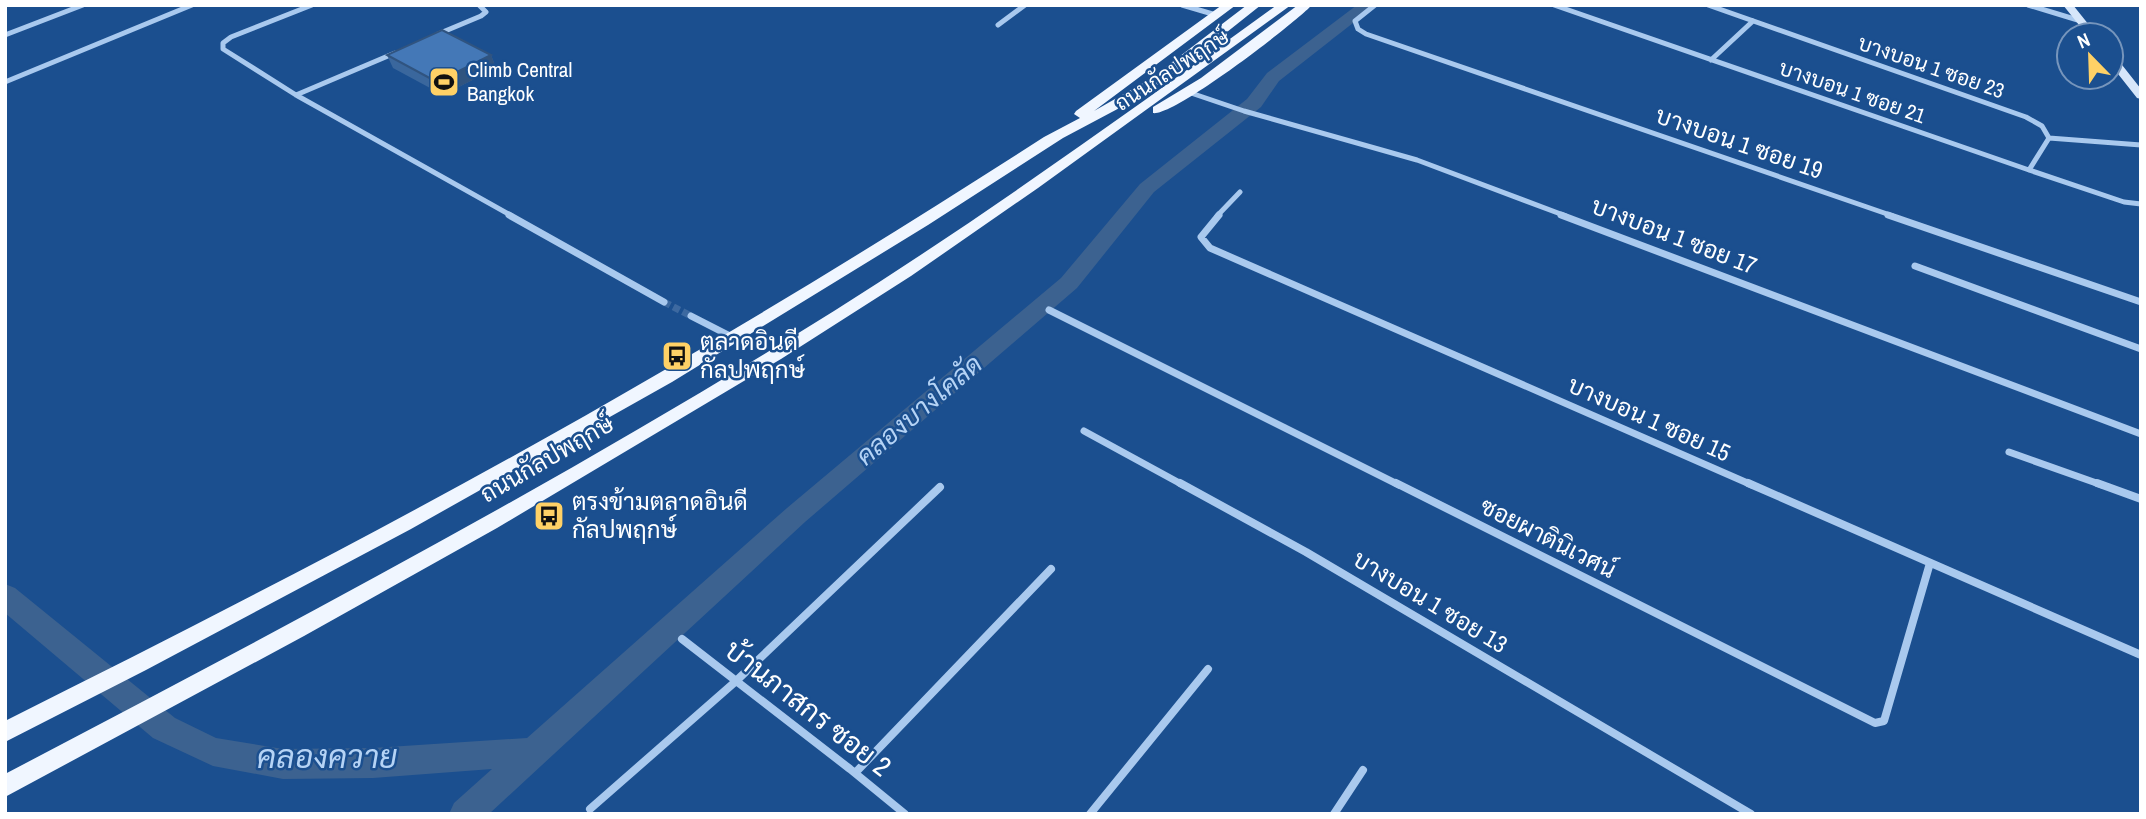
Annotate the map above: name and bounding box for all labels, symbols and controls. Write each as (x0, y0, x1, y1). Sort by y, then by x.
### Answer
street label: ถนนกัลปพฤกษ์ (1109, 21, 1235, 117)
north arrow (2055, 21, 2125, 91)
text: N (2073, 26, 2094, 55)
street label: บางบอน 1 ซอย 23 (1854, 28, 2008, 105)
street label: บางบอน 1 ซอย 21 (1775, 53, 1930, 130)
place label: Climb Central Bangkok (467, 55, 572, 108)
sports icon: Climb Central Bangkok (427, 65, 461, 99)
street label: บางบอน 1 ซอย 19 (1652, 98, 1827, 186)
street label: บางบอน 1 ซอย 17 (1587, 189, 1762, 281)
place label: ตลาดอินดี กัลปพฤกษ์ (700, 325, 806, 385)
bus stop icon: ตลาดอินดี กัลปพฤกษ์ (660, 339, 694, 373)
water label: คลองบางโคลัด (848, 346, 989, 473)
street label: บางบอน 1 ซอย 15 (1563, 368, 1736, 468)
street label: ถนนกัลปพฤกษ์ (474, 407, 620, 509)
place label: ตรงข้ามตลาดอินดี กัลปพฤกษ์ (572, 485, 748, 545)
street label: ซอยผาตินิเวศน์ (1475, 489, 1622, 585)
bus stop icon: ตรงข้ามตลาดอินดี กัลปพฤกษ์ (532, 499, 566, 533)
street label: บางบอน 1 ซอย 13 (1347, 542, 1514, 660)
street label: บ้านภาสกร ซอย 2 (717, 631, 899, 785)
water label: คลองควาย (257, 735, 397, 778)

